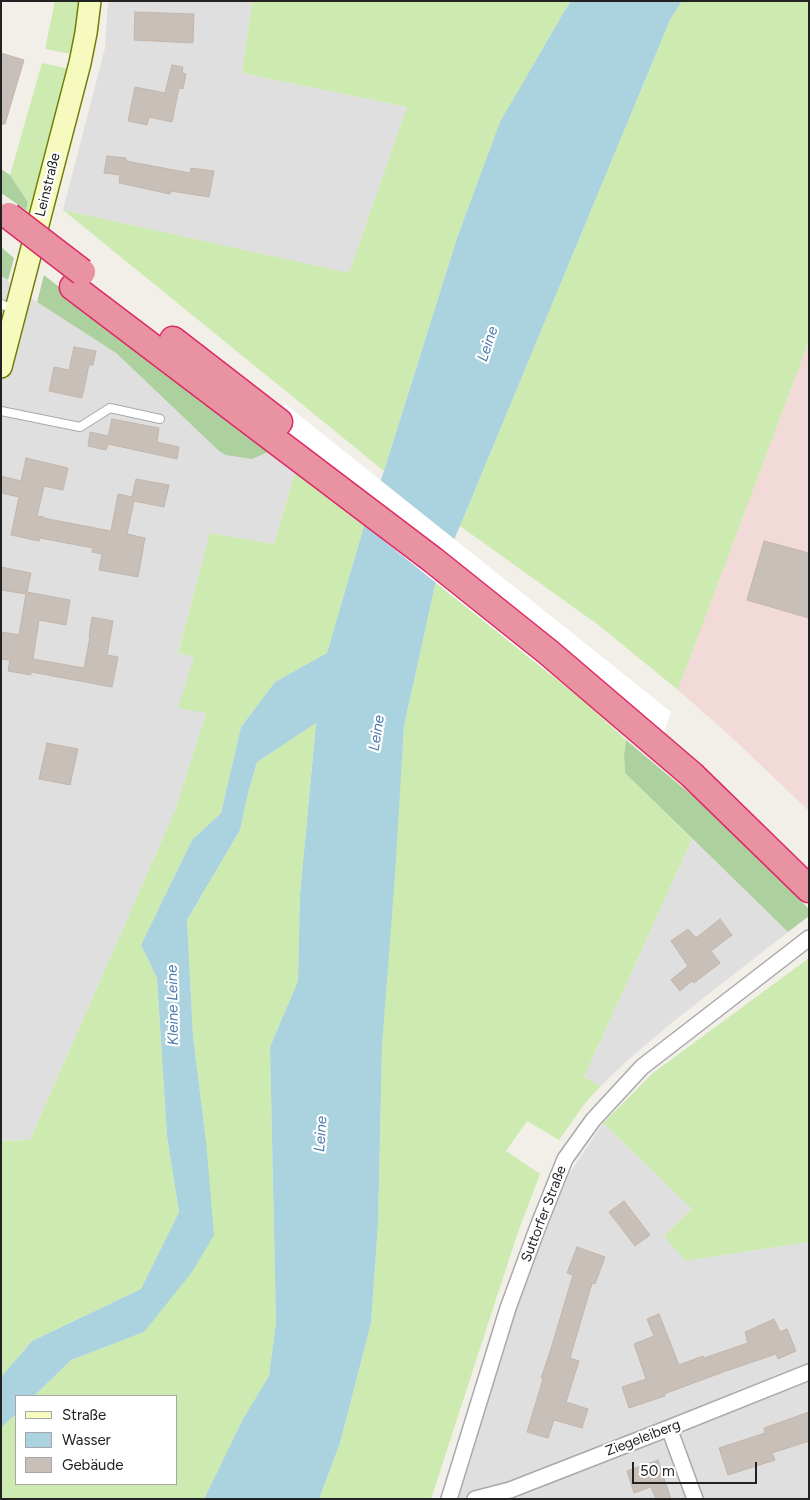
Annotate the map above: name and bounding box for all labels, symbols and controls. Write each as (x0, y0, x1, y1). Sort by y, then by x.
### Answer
street label: Leinstraße (32, 151, 64, 219)
water label: Leine (474, 324, 502, 364)
water label: Leine (365, 714, 389, 752)
water label: Kleine Leine (163, 965, 183, 1045)
water label: Leine (311, 1115, 331, 1153)
street label: Suttorfer Straße (518, 1163, 570, 1265)
legend (15, 1395, 178, 1485)
text: Straße (62, 1406, 106, 1424)
street label: Ziegeleiberg (603, 1416, 683, 1460)
text: Wasser (62, 1431, 111, 1449)
scale bar (635, 1452, 760, 1484)
text: Gebäude (62, 1456, 123, 1474)
text: 50 m (640, 1462, 675, 1480)

